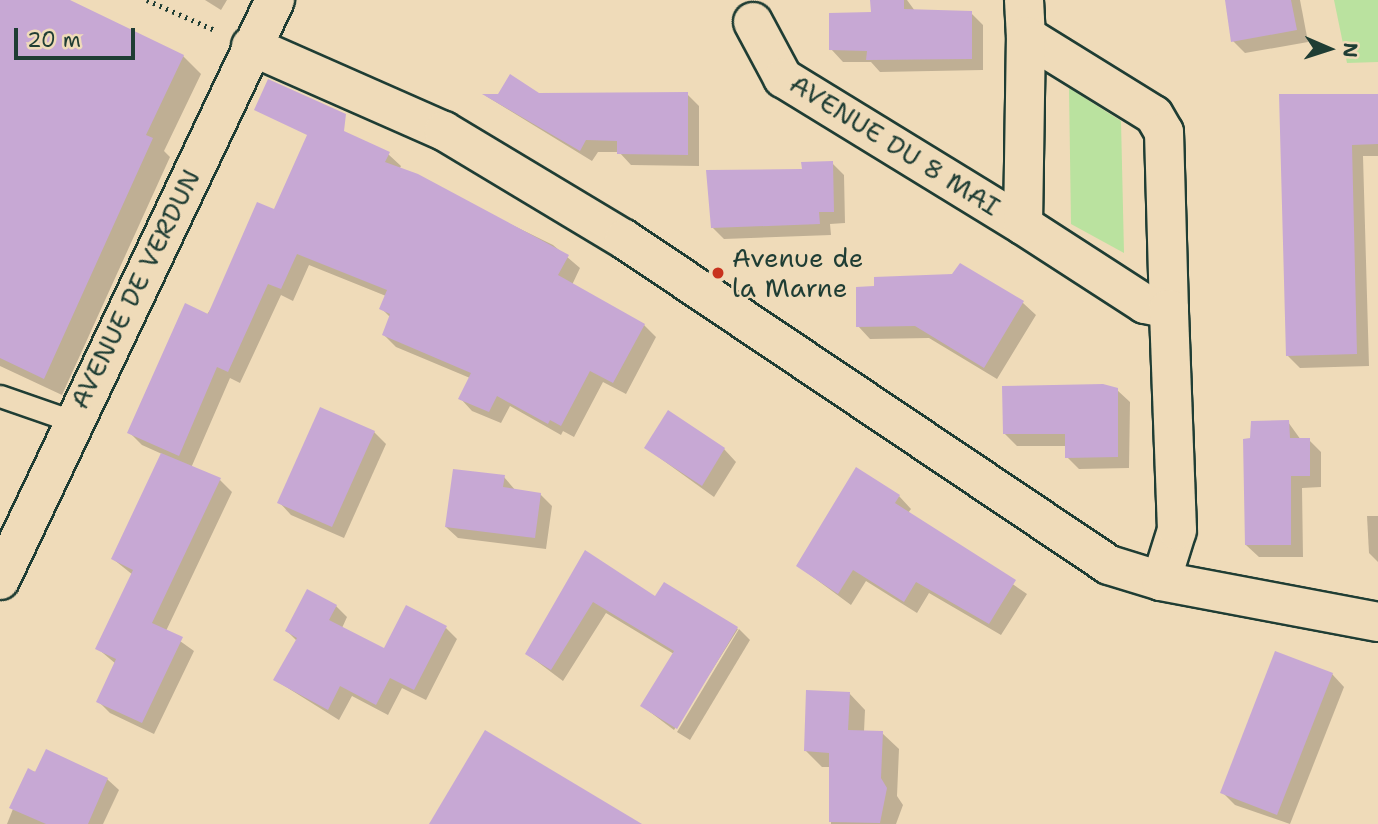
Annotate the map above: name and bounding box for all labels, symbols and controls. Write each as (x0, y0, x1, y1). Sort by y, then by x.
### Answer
scale bar (18, 14, 138, 58)
north arrow (1294, 14, 1364, 84)
text: 20 m (27, 26, 81, 54)
text: N (1338, 42, 1363, 58)
street label: AVENUE DU 8 MAI (784, 68, 1006, 222)
street label: AVENUE DE VERDUN (63, 164, 207, 414)
place label: Avenue de la Marne (732, 242, 863, 304)
marker: Avenue de la Marne (710, 265, 726, 281)

